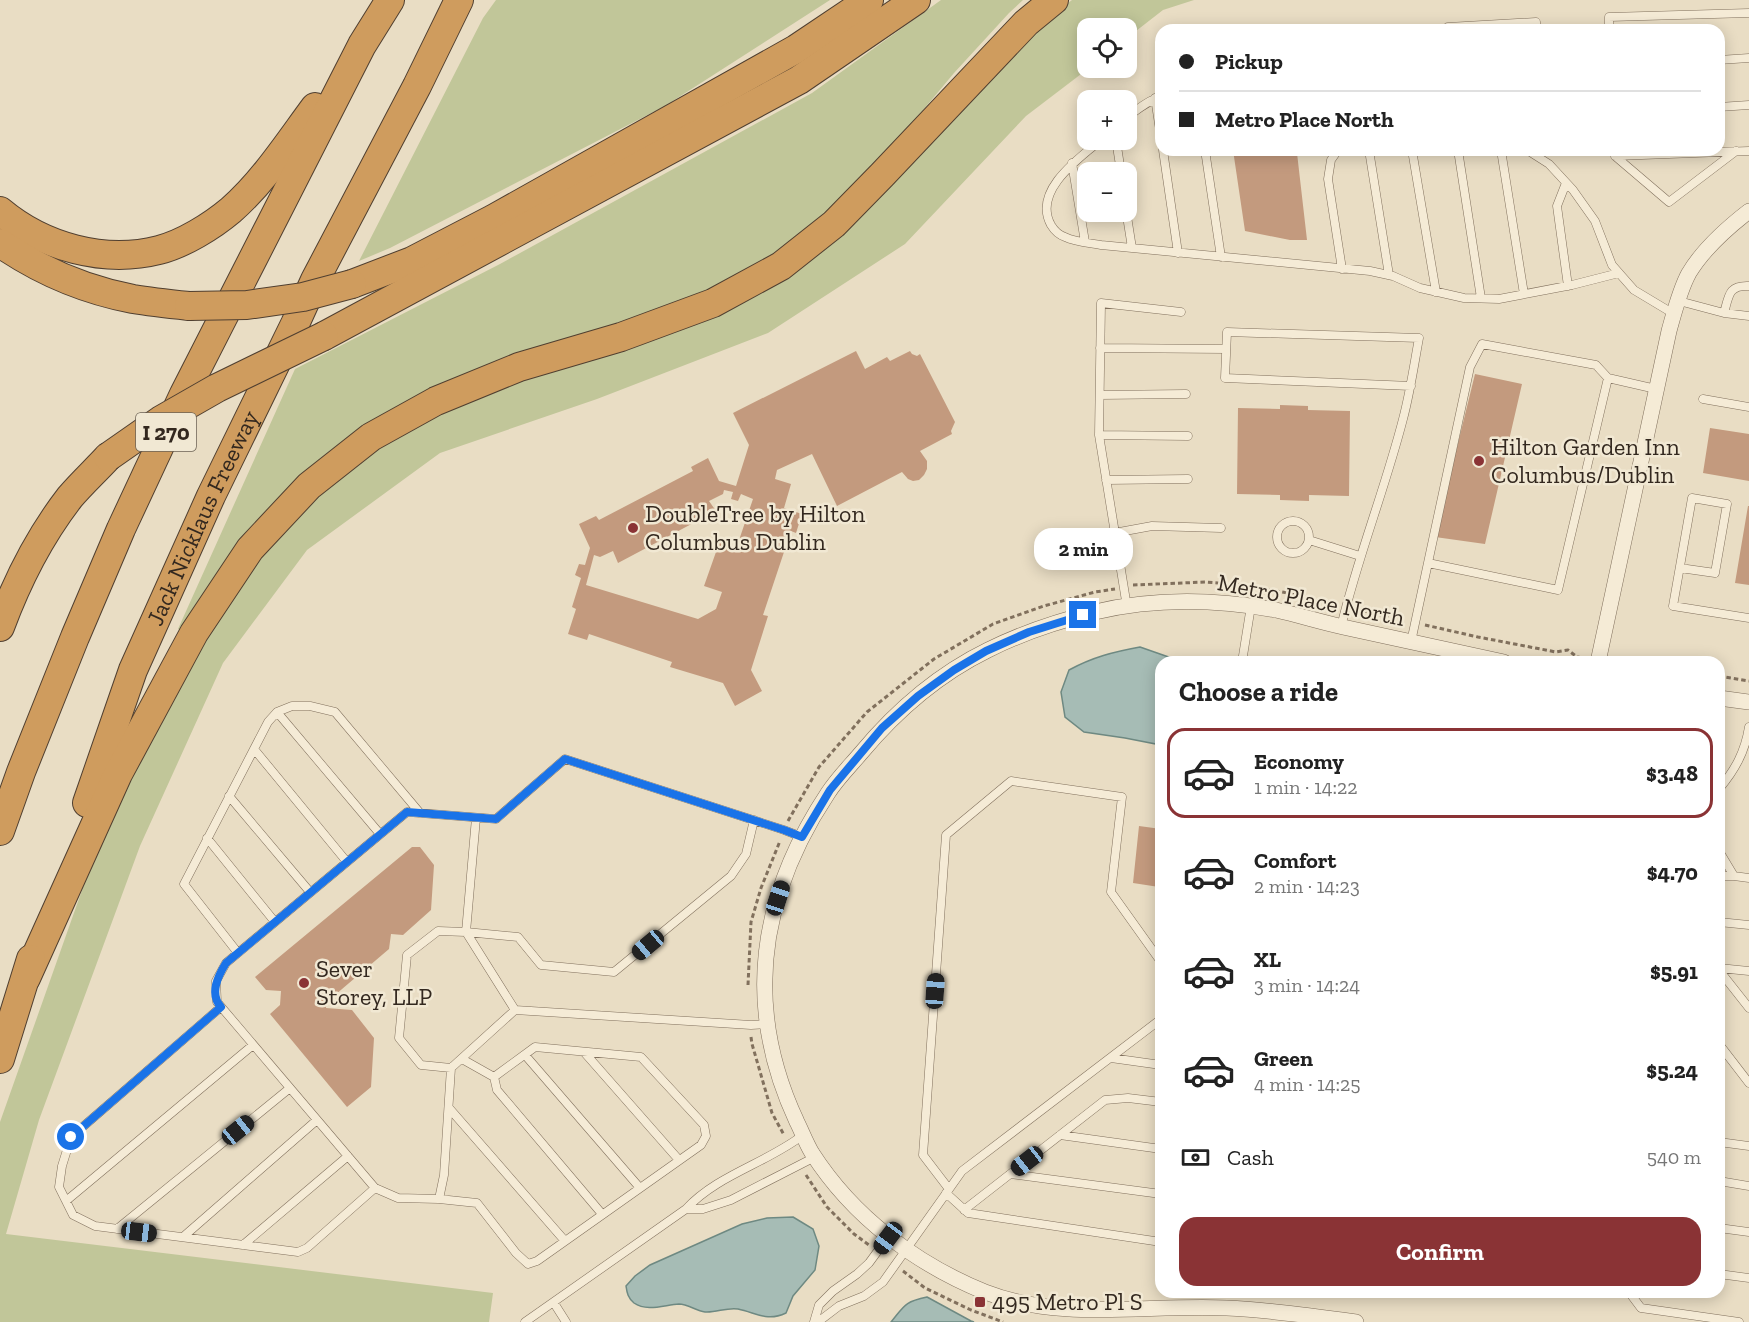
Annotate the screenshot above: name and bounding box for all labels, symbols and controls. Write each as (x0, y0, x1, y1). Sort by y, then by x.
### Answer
map controls (1077, 18, 1137, 222)
button: locate (1077, 18, 1137, 78)
text: Pickup (1215, 48, 1283, 75)
button: + (1077, 90, 1137, 150)
text: Metro Place North (1215, 106, 1394, 133)
button: − (1077, 162, 1137, 222)
street label: Jack Nicklaus Freeway (140, 405, 265, 630)
road number: I 270 (136, 413, 196, 451)
place label: Hilton Garden Inn Columbus/Dublin (1491, 432, 1680, 489)
marker: Hilton Garden Inn Columbus/Dublin (1472, 454, 1486, 468)
place label: DoubleTree by Hilton Columbus Dublin (645, 499, 865, 556)
marker: DoubleTree by Hilton Columbus Dublin (626, 521, 640, 535)
callout: 2 min (1034, 528, 1132, 570)
text: 2 min (1059, 537, 1108, 561)
street label: Metro Place North (1215, 567, 1408, 632)
route end (1069, 601, 1096, 628)
text: Choose a ride (1179, 676, 1338, 708)
icon: car (1182, 746, 1236, 800)
text: Economy (1254, 748, 1344, 775)
text: $3.48 (1646, 760, 1698, 787)
text: 1 min · 14:22 (1254, 775, 1358, 799)
icon: car (1182, 845, 1236, 899)
text: Comfort (1254, 847, 1336, 874)
text: $4.70 (1647, 859, 1698, 886)
text: 2 min · 14:23 (1254, 874, 1360, 898)
car (764, 878, 792, 918)
car (628, 927, 668, 963)
icon: car (1182, 944, 1236, 998)
text: XL (1254, 946, 1281, 973)
place label: Sever Storey, LLP (316, 954, 432, 1011)
text: $5.91 (1650, 958, 1698, 985)
car (925, 972, 945, 1010)
text: 3 min · 14:24 (1254, 973, 1360, 997)
marker: Sever Storey, LLP (297, 976, 311, 990)
icon: car (1182, 1043, 1236, 1097)
text: Green (1254, 1045, 1313, 1072)
text: $5.24 (1646, 1057, 1698, 1084)
text: 4 min · 14:25 (1254, 1072, 1361, 1096)
car (218, 1112, 258, 1148)
route start (57, 1123, 84, 1150)
icon: cash (1179, 1141, 1212, 1174)
car (1007, 1143, 1047, 1179)
text: Cash (1227, 1144, 1274, 1171)
text: 540 m (1647, 1145, 1701, 1169)
button: Confirm (1179, 1217, 1701, 1286)
car (870, 1218, 906, 1258)
car (120, 1221, 158, 1243)
place label: 495 Metro Pl S (992, 1287, 1142, 1316)
marker: 495 Metro Pl S (973, 1295, 987, 1309)

